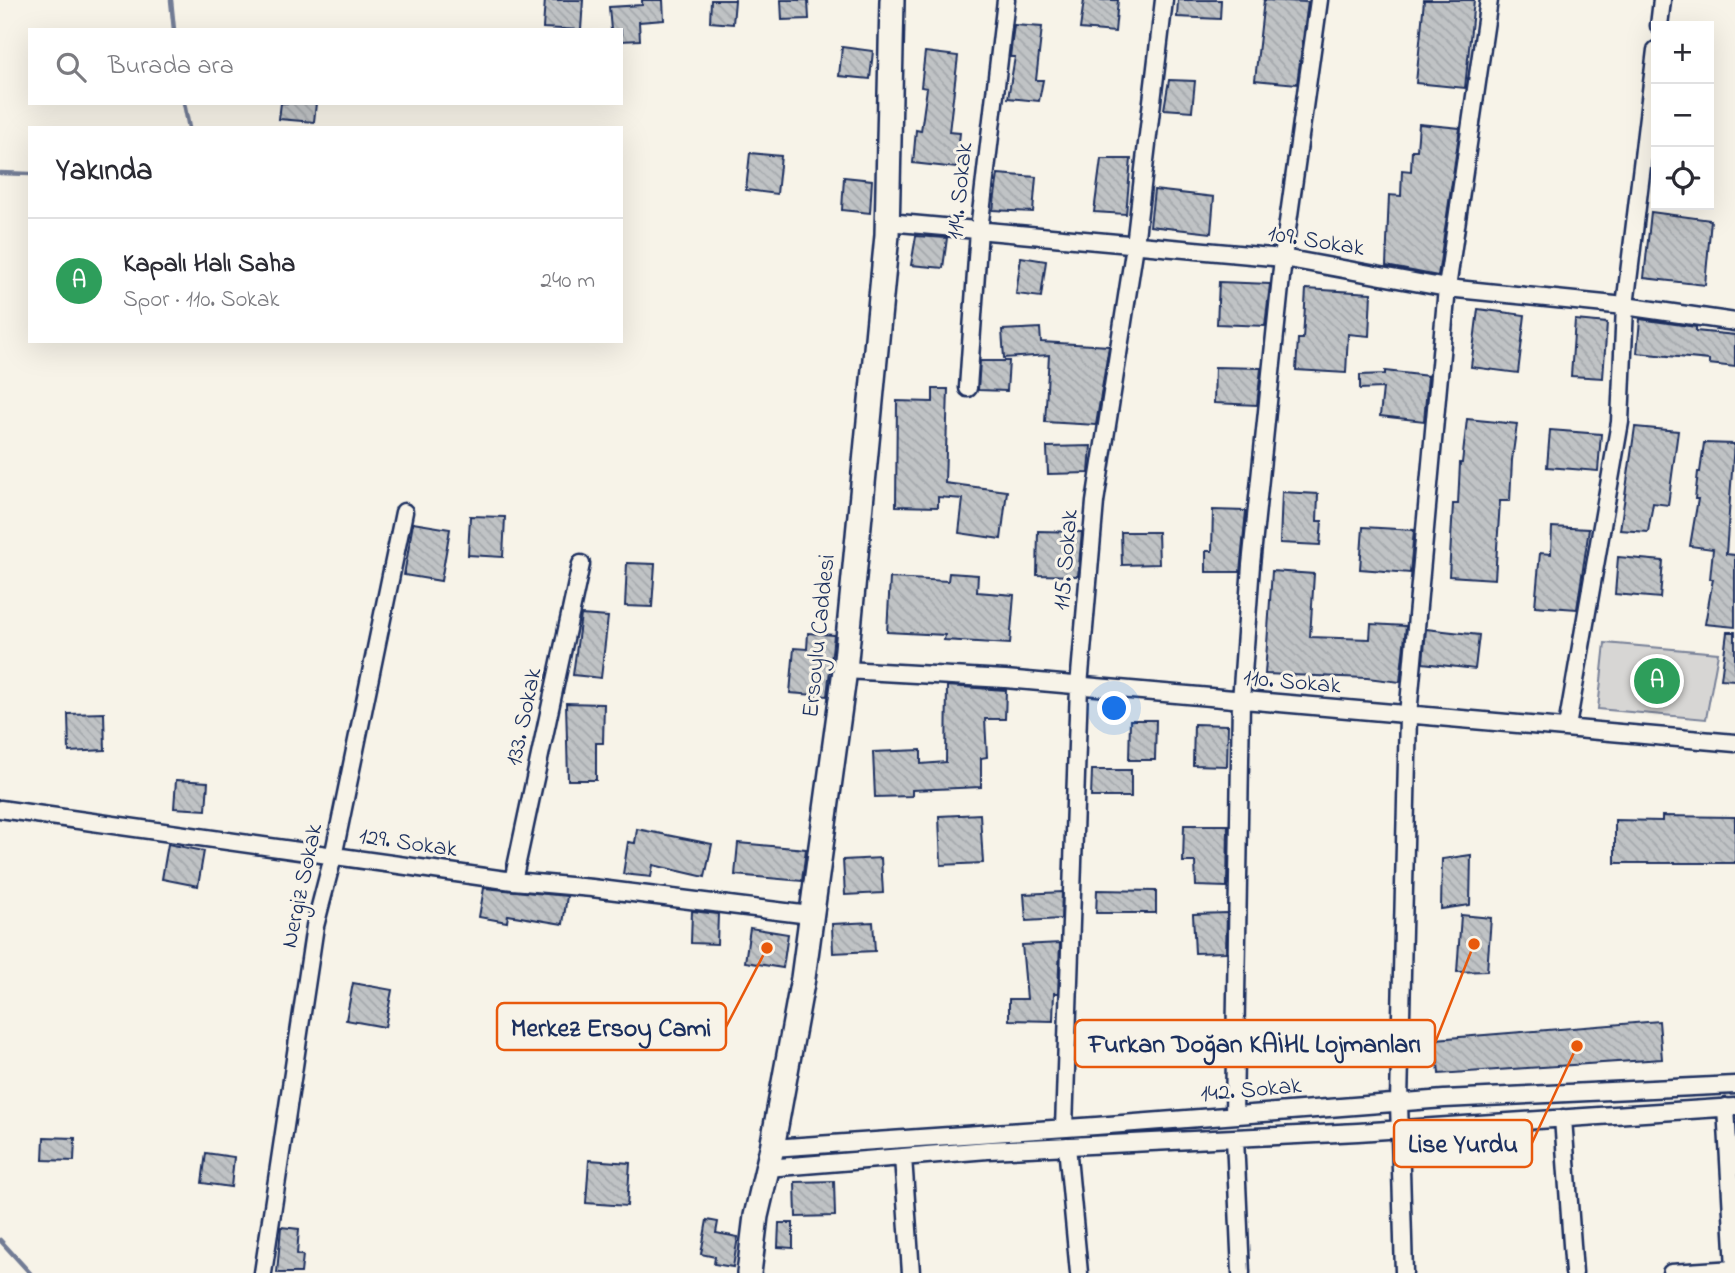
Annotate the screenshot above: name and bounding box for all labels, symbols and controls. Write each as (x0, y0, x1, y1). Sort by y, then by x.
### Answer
map controls (1651, 21, 1714, 210)
button: + (1651, 21, 1714, 84)
search box (28, 28, 623, 105)
icon: search (52, 48, 90, 86)
text: Burada ara (108, 48, 234, 86)
button: − (1651, 84, 1714, 147)
street label: 114. Sokak (939, 140, 984, 241)
button: locate (1651, 147, 1714, 210)
text: Yakında (56, 150, 152, 194)
street label: 109. Sokak (1265, 217, 1367, 267)
text: Kapalı Halı Saha (123, 246, 295, 284)
text: A (72, 265, 86, 298)
text: 240 m (541, 265, 595, 298)
text: Spor · 110. Sokak (123, 284, 279, 317)
street label: 115. Sokak (1045, 508, 1089, 612)
street label: Ersoylu Caddesi (794, 553, 847, 720)
pin: A (1634, 655, 1680, 707)
street label: 110. Sokak (1242, 661, 1343, 705)
street label: 133. Sokak (498, 664, 553, 769)
your location (1097, 691, 1131, 725)
street label: Nergiz Sokak (273, 820, 333, 952)
street label: 129. Sokak (357, 820, 460, 868)
callout: Merkez Ersoy Cami (497, 1003, 726, 1050)
text: Merkez Ersoy Cami (511, 1011, 711, 1049)
callout: Furkan Doğan KAİHL Lojmanları (1075, 1020, 1435, 1067)
text: Furkan Doğan KAİHL Lojmanları (1087, 1027, 1421, 1066)
street label: 142. Sokak (1199, 1069, 1304, 1113)
callout: Lise Yurdu (1394, 1120, 1532, 1167)
text: Lise Yurdu (1408, 1127, 1518, 1165)

